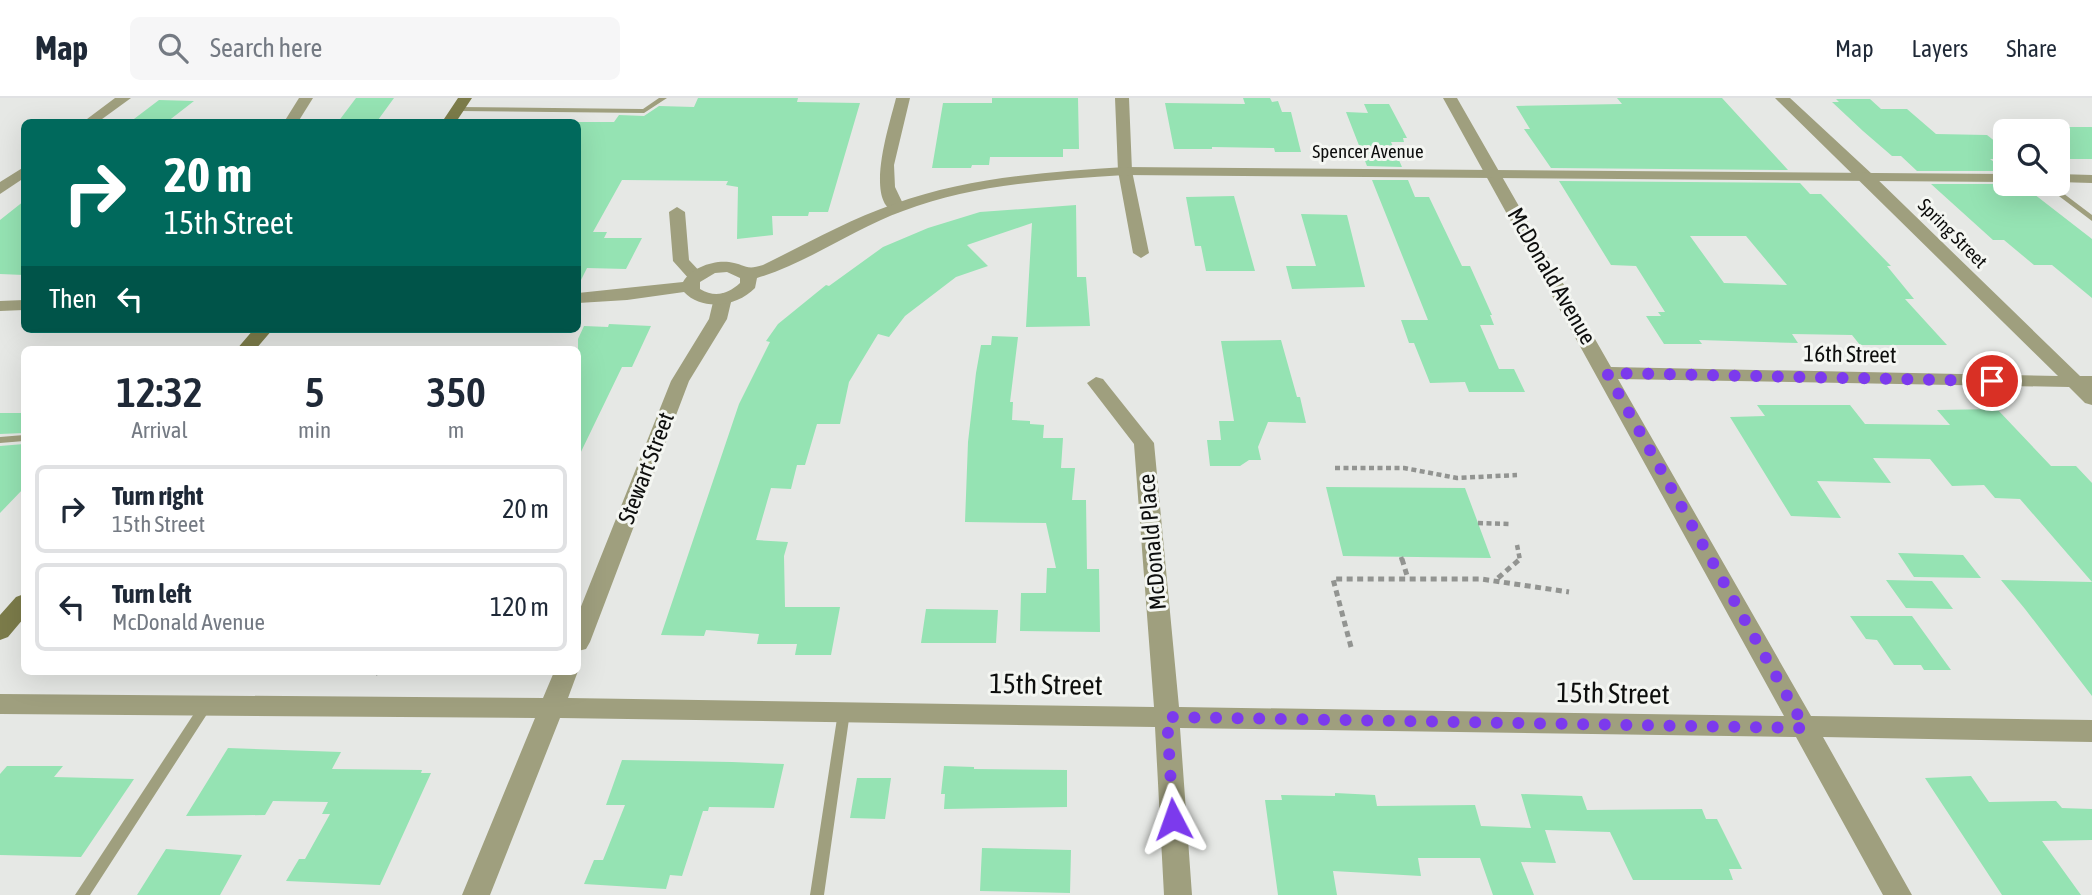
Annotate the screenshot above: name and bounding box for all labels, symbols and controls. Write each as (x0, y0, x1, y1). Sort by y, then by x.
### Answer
search box (130, 17, 620, 80)
text: Map (35, 29, 88, 67)
icon: search (154, 29, 192, 67)
text: Search here (210, 33, 322, 63)
text: Map (1835, 35, 1874, 62)
text: Layers (1912, 35, 1968, 62)
text: Share (2006, 35, 2057, 62)
map controls (1993, 119, 2070, 196)
button: search (1993, 119, 2070, 196)
street label: Spencer Avenue (1312, 140, 1424, 162)
text: 20 m (164, 146, 252, 202)
icon: right (49, 147, 140, 238)
street label: Spring Street (1914, 194, 1992, 272)
street label: McDonald Avenue (1502, 203, 1602, 349)
text: 15th Street (164, 204, 293, 241)
icon: left (111, 280, 149, 318)
text: Then (49, 284, 97, 314)
street label: 16th Street (1803, 340, 1897, 368)
pin (1962, 351, 2022, 411)
icon: arrive (1973, 362, 2011, 400)
text: 12:32 (116, 368, 203, 416)
text: 5 (305, 368, 324, 416)
text: 350 (426, 368, 486, 416)
street label: Stewart Street (613, 409, 679, 527)
text: Arrival (131, 417, 188, 443)
text: min (298, 417, 331, 443)
text: m (448, 417, 464, 443)
street label: McDonald Place (1133, 473, 1171, 611)
text: Turn right (112, 481, 203, 511)
icon: right (53, 490, 91, 528)
text: 20 m (502, 494, 549, 524)
text: 15th Street (112, 511, 205, 537)
text: Turn left (112, 579, 192, 609)
icon: left (53, 588, 91, 626)
text: 120 m (490, 592, 549, 622)
text: McDonald Avenue (112, 609, 265, 635)
street label: 15th Street (989, 667, 1103, 701)
street label: 15th Street (1556, 676, 1670, 710)
position arrow (1136, 782, 1210, 856)

